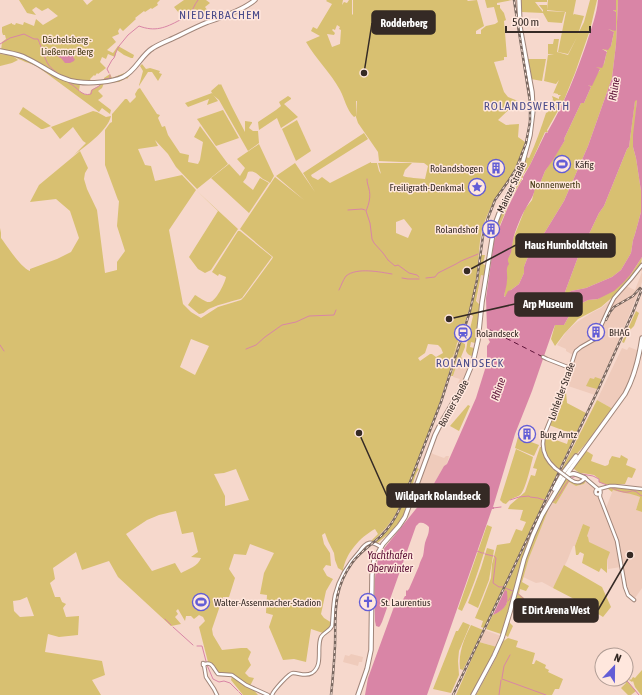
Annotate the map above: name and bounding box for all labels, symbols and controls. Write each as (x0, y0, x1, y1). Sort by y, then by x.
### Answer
district label: NIEDERBACHEM (179, 8, 261, 22)
scale bar (506, 8, 590, 34)
callout: Rodderberg (372, 11, 435, 34)
text: 500 m (512, 15, 539, 29)
text: Rodderberg (380, 17, 428, 29)
park label: Dächelsberg - Ließemer Berg (41, 34, 94, 57)
water label: Rhine (606, 76, 622, 102)
district label: ROLANDSWERTH (484, 99, 570, 113)
sports icon: Käfig (552, 154, 572, 174)
building icon: Rolandsbogen (486, 158, 506, 178)
place label: Käfig (575, 159, 594, 170)
street label: Mainzer Straße (495, 160, 528, 214)
place label: Rolandsbogen (430, 163, 483, 174)
place icon: Freiligrath-Denkmal (467, 177, 487, 197)
park label: Nonnenwerth (530, 179, 580, 190)
place label: Freiligrath-Denkmal (390, 182, 464, 193)
building icon: Rolandshof (481, 219, 501, 239)
place label: Rolandshof (436, 224, 478, 235)
callout: Haus Humboldtstein (516, 234, 615, 257)
text: Haus Humboldtstein (524, 239, 608, 251)
callout: Arp Museum (515, 293, 582, 316)
text: Arp Museum (522, 298, 573, 310)
building icon: BHAG (586, 322, 606, 342)
station icon: Rolandseck (453, 323, 473, 343)
place label: BHAG (609, 327, 630, 338)
place label: Rolandseck (476, 328, 519, 339)
district label: ROLANDSECK (436, 356, 504, 370)
street label: Lohfelder Straße (546, 360, 577, 422)
water label: Rhine (488, 376, 508, 402)
street label: Bonner Straße (436, 378, 471, 429)
building icon: Burg Arntz (517, 424, 537, 444)
place label: Burg Arntz (540, 429, 577, 440)
callout: Wildpark Rolandseck (387, 484, 489, 507)
text: Wildpark Rolandseck (394, 490, 481, 502)
water label: Yachthafen Oberwinter (367, 549, 414, 574)
sports icon: Walter-Assenmacher-Stadion (191, 592, 211, 612)
church icon: St. Laurentius (358, 592, 378, 612)
place label: Walter-Assenmacher-Stadion (214, 597, 321, 608)
place label: St. Laurentius (381, 597, 431, 608)
callout: E Dirt Arena West (514, 599, 598, 622)
text: E Dirt Arena West (522, 604, 591, 616)
north arrow (594, 647, 634, 687)
text: N (612, 651, 623, 665)

